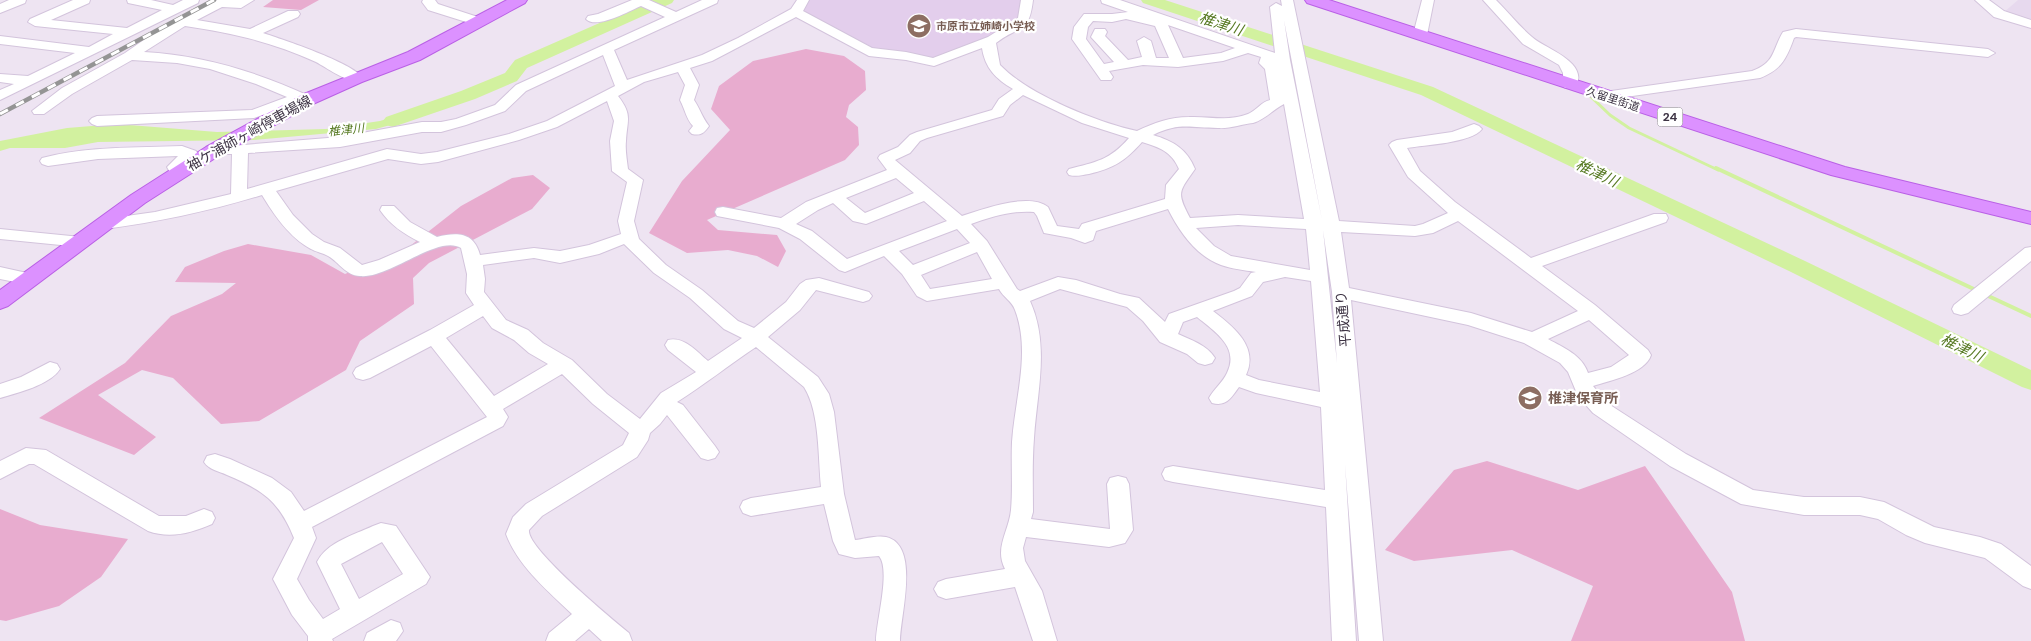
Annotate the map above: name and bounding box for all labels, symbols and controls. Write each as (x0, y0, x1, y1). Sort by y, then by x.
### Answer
water label: 椎津川 (1197, 8, 1247, 41)
school or university icon: 市原市立姉崎小学校 (906, 13, 932, 39)
place label: 市原市立姉崎小学校 (936, 19, 1035, 33)
street label: 久留里街道 (1585, 84, 1641, 114)
street label: 袖ケ浦姉ヶ崎停車場線 (183, 91, 315, 175)
road number: 24 (1658, 108, 1682, 126)
water label: 椎津川 (327, 120, 367, 140)
water label: 椎津川 (1572, 154, 1623, 193)
street label: 平成通り (1332, 290, 1354, 348)
water label: 椎津川 (1937, 329, 1988, 368)
school or university icon: 椎津保育所 (1517, 385, 1543, 411)
place label: 椎津保育所 (1548, 389, 1618, 407)

